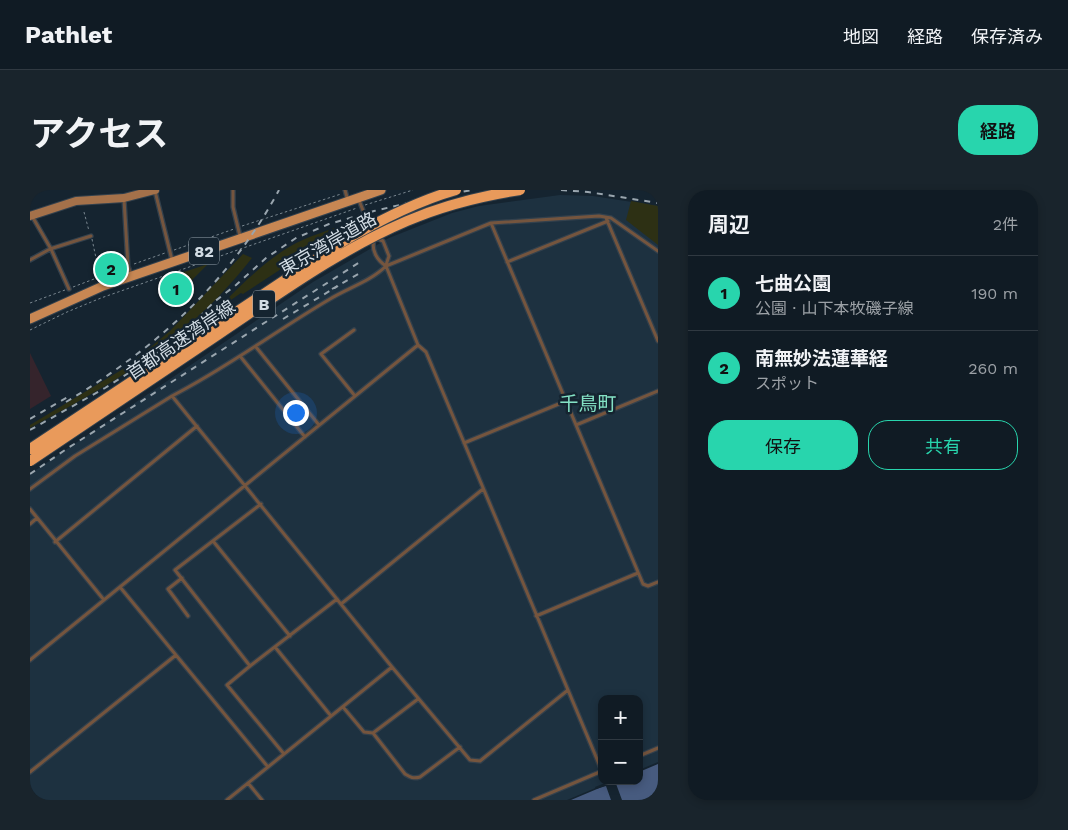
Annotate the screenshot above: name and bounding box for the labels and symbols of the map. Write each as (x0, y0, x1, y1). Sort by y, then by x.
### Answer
street label: 東京湾岸道路 (276, 207, 380, 280)
road number: 82 (189, 238, 219, 264)
pin: 2 (95, 250, 127, 288)
pin: 1 (160, 270, 192, 308)
road number: B (253, 290, 275, 318)
street label: 首都高速湾岸線 (123, 296, 239, 384)
district label: 千鳥町 (559, 392, 617, 415)
your location (283, 400, 309, 426)

